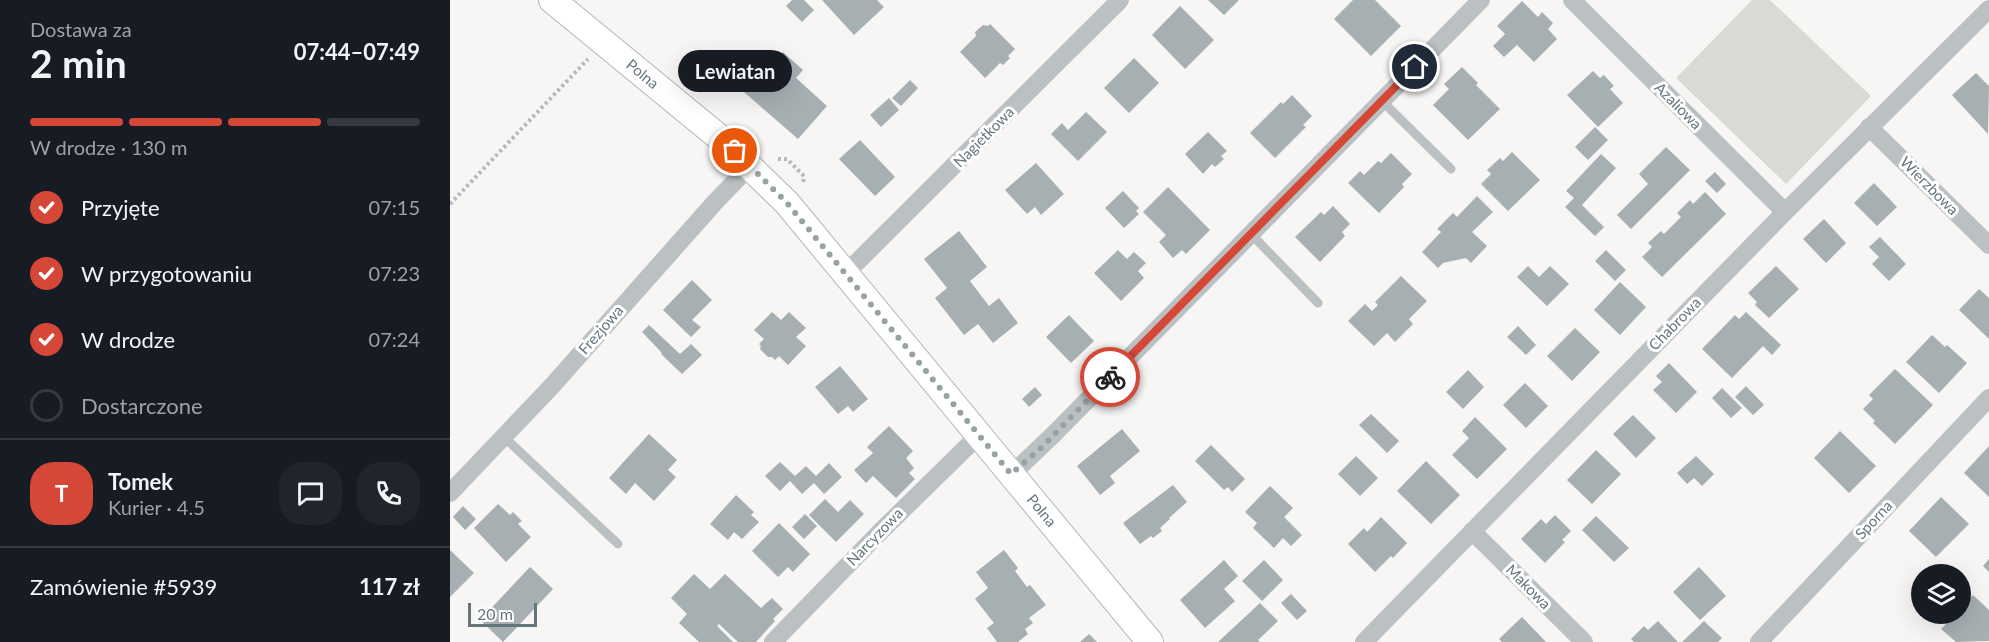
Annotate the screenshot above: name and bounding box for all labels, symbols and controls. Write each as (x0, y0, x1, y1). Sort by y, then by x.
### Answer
text: Dostawa za (30, 17, 132, 41)
text: 07:44–07:49 (294, 38, 420, 65)
text: 2 min (30, 40, 127, 86)
pin (1389, 41, 1440, 92)
callout: Lewiatan (678, 49, 792, 91)
icon: home (1398, 50, 1431, 83)
street label: Polna (623, 55, 663, 92)
text: Lewiatan (695, 59, 775, 83)
street label: Azaliowa (1651, 78, 1706, 133)
street label: Nagietkowa (949, 102, 1017, 170)
pin (709, 125, 760, 176)
icon: bag (718, 134, 751, 167)
text: W drodze · 130 m (30, 135, 187, 159)
street label: Wierzbowa (1897, 152, 1963, 218)
icon: check (30, 191, 63, 224)
text: Przyjęte (81, 194, 160, 221)
text: 07:15 (369, 195, 420, 219)
icon: check (30, 257, 63, 290)
text: W przygotowaniu (81, 260, 252, 287)
text: 07:23 (369, 261, 420, 285)
street label: Chabrowa (1645, 293, 1704, 354)
street label: Frezjowa (574, 301, 626, 357)
icon: check (30, 323, 63, 356)
text: W drodze (81, 326, 175, 353)
text: 07:24 (369, 327, 420, 351)
courier (1080, 347, 1140, 407)
icon: bike (1094, 361, 1127, 394)
text: Dostarczone (81, 392, 203, 419)
button: chat (279, 462, 342, 525)
button: phone (357, 462, 420, 525)
text: Tomek (108, 468, 173, 495)
text: T (55, 480, 68, 507)
street label: Polna (1024, 490, 1061, 530)
text: Kurier · 4.5 (108, 495, 205, 519)
street label: Sporna (1851, 496, 1896, 542)
street label: Narcyzowa (842, 504, 906, 569)
street label: Makowa (1503, 560, 1555, 612)
map controls (1911, 564, 1971, 624)
button: layers (1911, 564, 1971, 624)
text: Zamówienie #5939 (30, 573, 217, 600)
text: 117 zł (359, 573, 420, 600)
scale bar (468, 600, 537, 628)
text: 20 m (477, 604, 513, 623)

